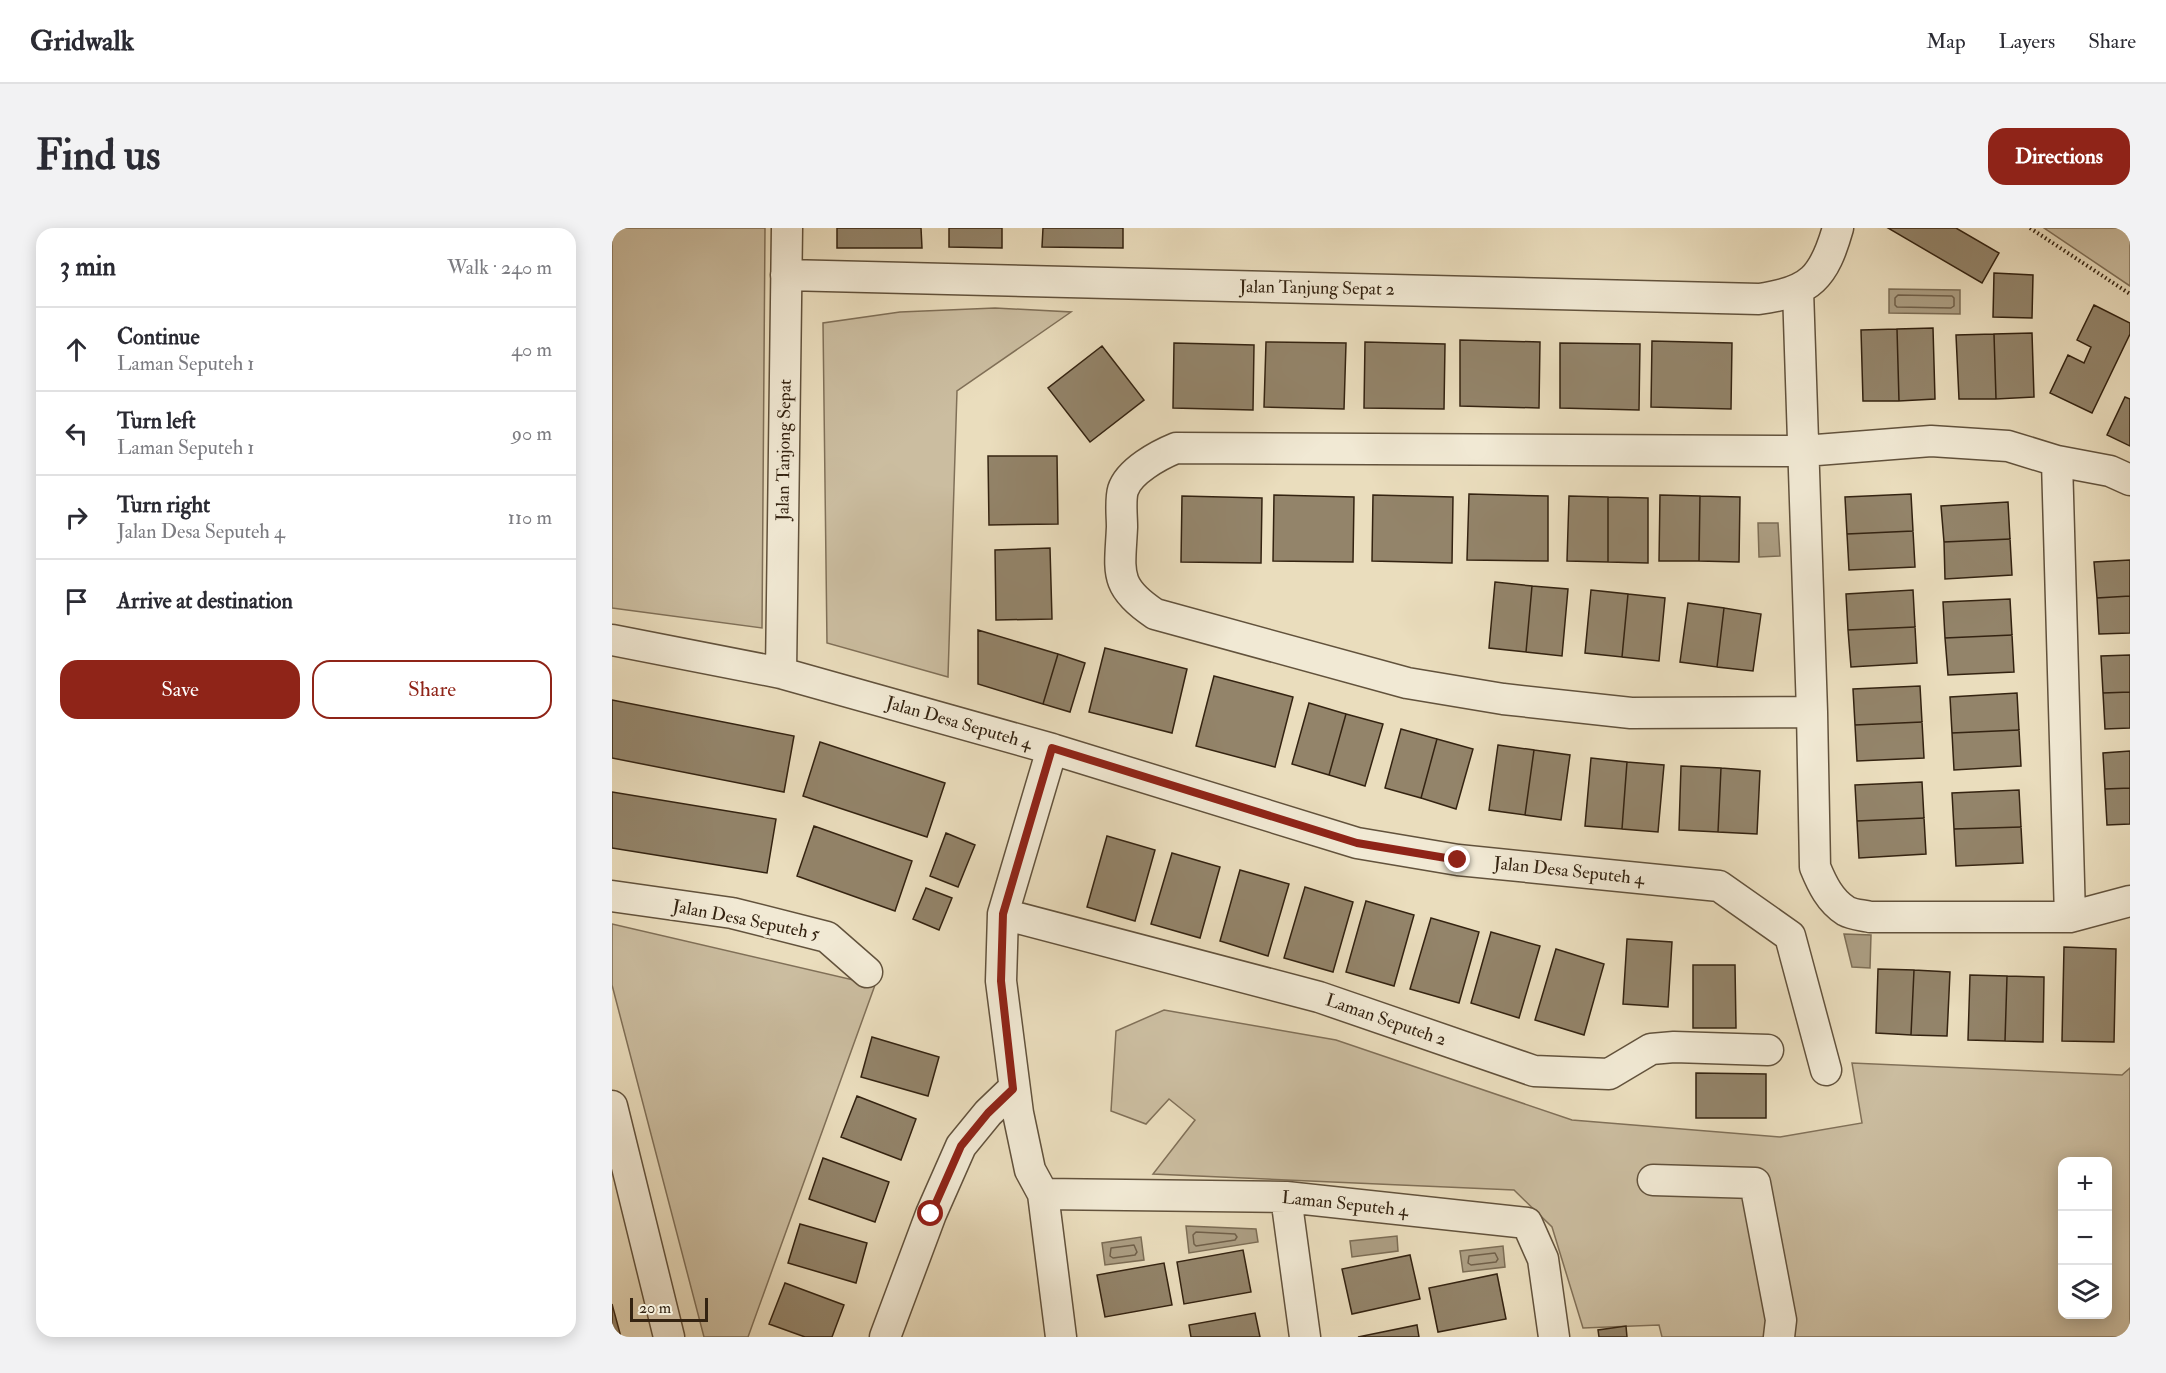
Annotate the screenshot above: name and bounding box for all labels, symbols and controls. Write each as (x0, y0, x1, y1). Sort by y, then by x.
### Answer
text: Gridwalk (30, 24, 134, 59)
text: Map (1926, 28, 1966, 55)
text: Layers (1999, 28, 2055, 55)
text: Share (2088, 28, 2136, 55)
button: Directions (1988, 128, 2130, 185)
text: Find us (36, 130, 160, 182)
text: 3 min (60, 251, 116, 283)
text: Walk · 240 m (447, 255, 552, 280)
street label: Jalan Tanjung Sepat 2 (1238, 275, 1395, 301)
text: Continue (117, 323, 200, 351)
icon: ahead (60, 333, 93, 366)
text: 40 m (511, 337, 552, 362)
text: Laman Seputeh 1 (117, 351, 254, 376)
street label: Jalan Tanjong Sepat (771, 379, 797, 522)
text: Turn left (117, 407, 196, 435)
icon: left (60, 417, 93, 450)
text: 90 m (512, 421, 552, 446)
text: Laman Seputeh 1 (117, 435, 254, 460)
text: Turn right (117, 491, 210, 519)
icon: right (60, 501, 93, 534)
text: 110 m (508, 505, 552, 530)
text: Jalan Desa Seputeh 4 (117, 519, 285, 544)
icon: arrive (60, 585, 93, 618)
text: Arrive at destination (117, 587, 293, 615)
button: Save (60, 660, 300, 719)
button: Share (312, 660, 552, 719)
street label: Jalan Desa Seputeh 4 (882, 691, 1036, 755)
route end (1444, 846, 1470, 872)
street label: Jalan Desa Seputeh 4 (1492, 852, 1647, 890)
street label: Jalan Desa Seputeh 5 (670, 894, 822, 946)
street label: Laman Seputeh 2 (1322, 989, 1450, 1051)
map controls (2058, 1157, 2112, 1319)
button: + (2058, 1157, 2112, 1211)
street label: Laman Seputeh 4 (1281, 1186, 1411, 1222)
route start (917, 1200, 943, 1226)
button: − (2058, 1211, 2112, 1265)
button: layers (2058, 1265, 2112, 1319)
scale bar (630, 1295, 708, 1322)
text: 20 m (639, 1298, 671, 1318)

